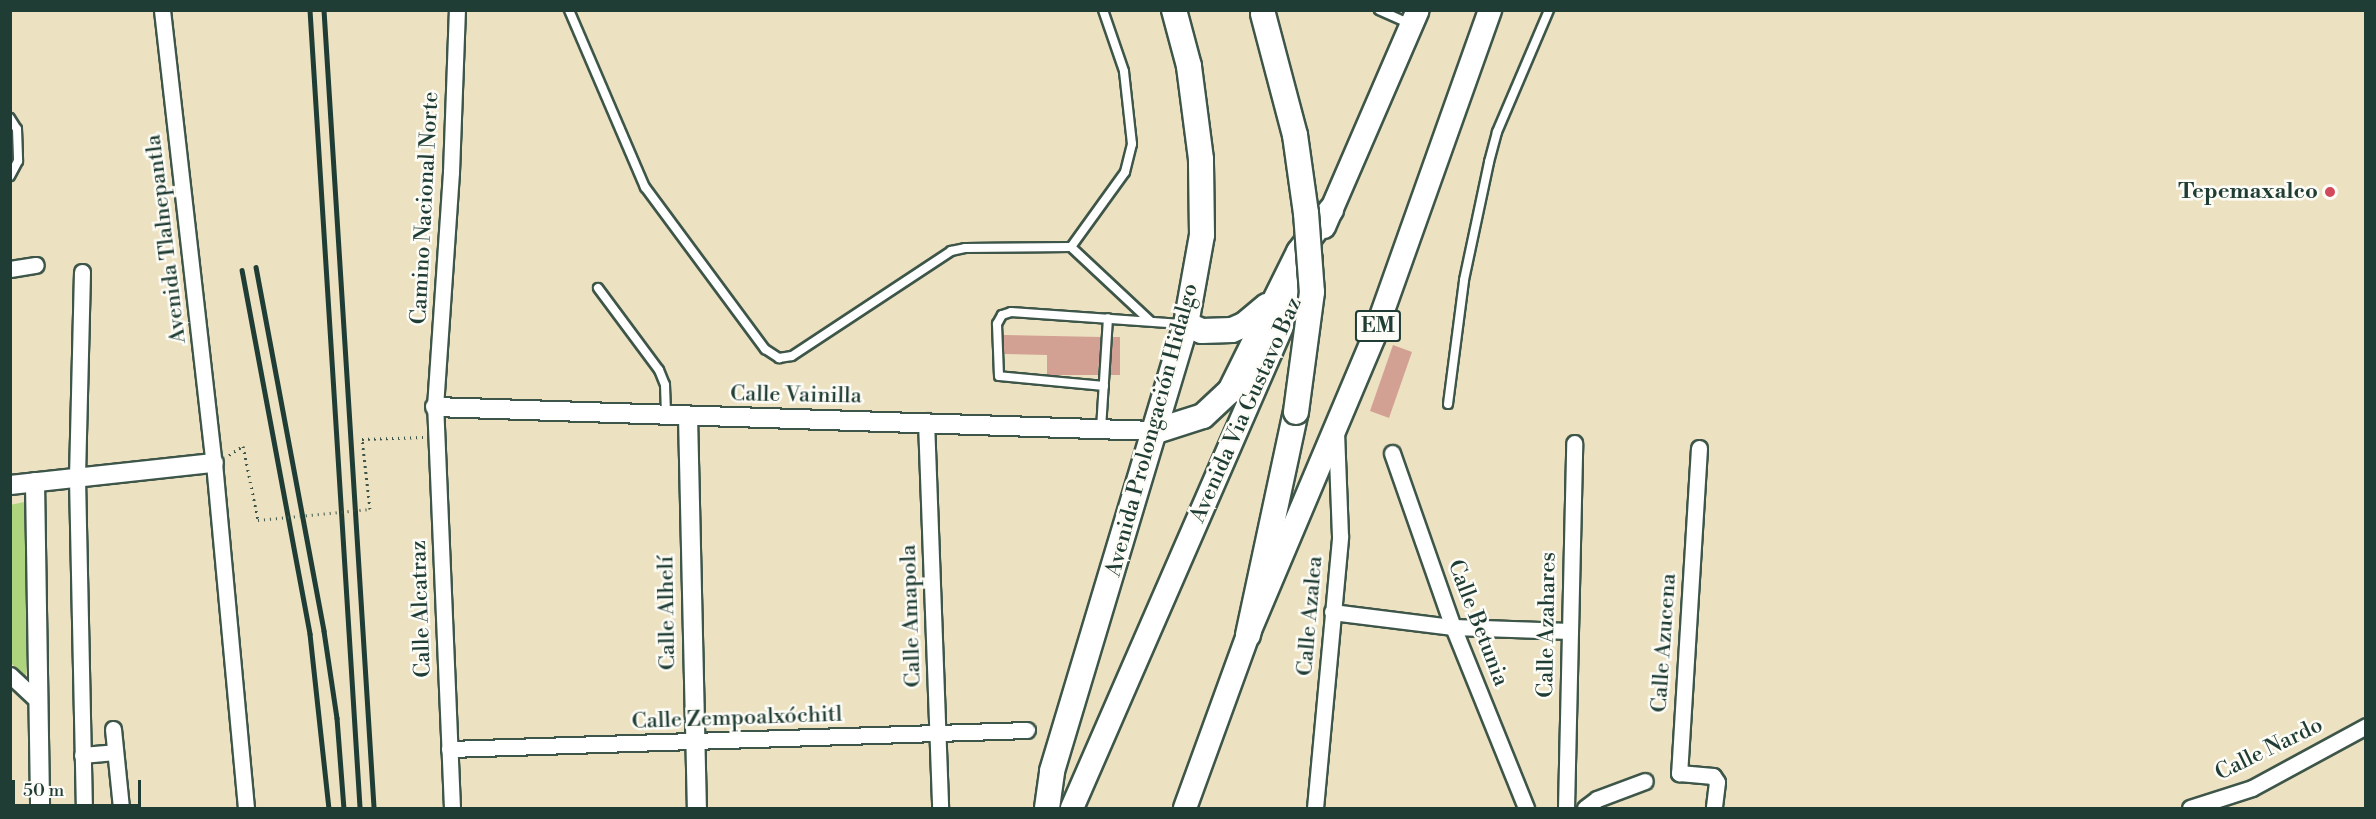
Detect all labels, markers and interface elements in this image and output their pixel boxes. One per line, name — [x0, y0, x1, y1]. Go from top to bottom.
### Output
street label: Camino Nacional Norte — [406, 91, 444, 325]
street label: Avenida Tlalnepantla — [140, 133, 192, 345]
place label: Tepemaxalco — [2178, 179, 2318, 205]
marker: Tepemaxalco — [2323, 185, 2337, 199]
street label: Avenida Prolongación Hidalgo — [1100, 280, 1204, 580]
street label: Avenida Via Gustavo Baz — [1184, 293, 1308, 527]
road number: EM — [1354, 308, 1402, 344]
street label: Calle Vainilla — [730, 381, 862, 409]
street label: Calle Alcatraz — [405, 540, 437, 678]
street label: Calle Amapola — [895, 544, 927, 688]
street label: Calle Azahares — [1533, 552, 1561, 698]
street label: Calle Azalea — [1292, 555, 1328, 677]
street label: Calle Alhelí — [653, 556, 681, 670]
street label: Calle Betunia — [1442, 556, 1514, 690]
street label: Calle Azucena — [1646, 572, 1682, 714]
street label: Calle Zempoalxóchitl — [631, 701, 843, 735]
street label: Calle Nardo — [2211, 712, 2327, 786]
scale bar — [15, 768, 144, 806]
text: 50 m — [23, 779, 64, 802]

